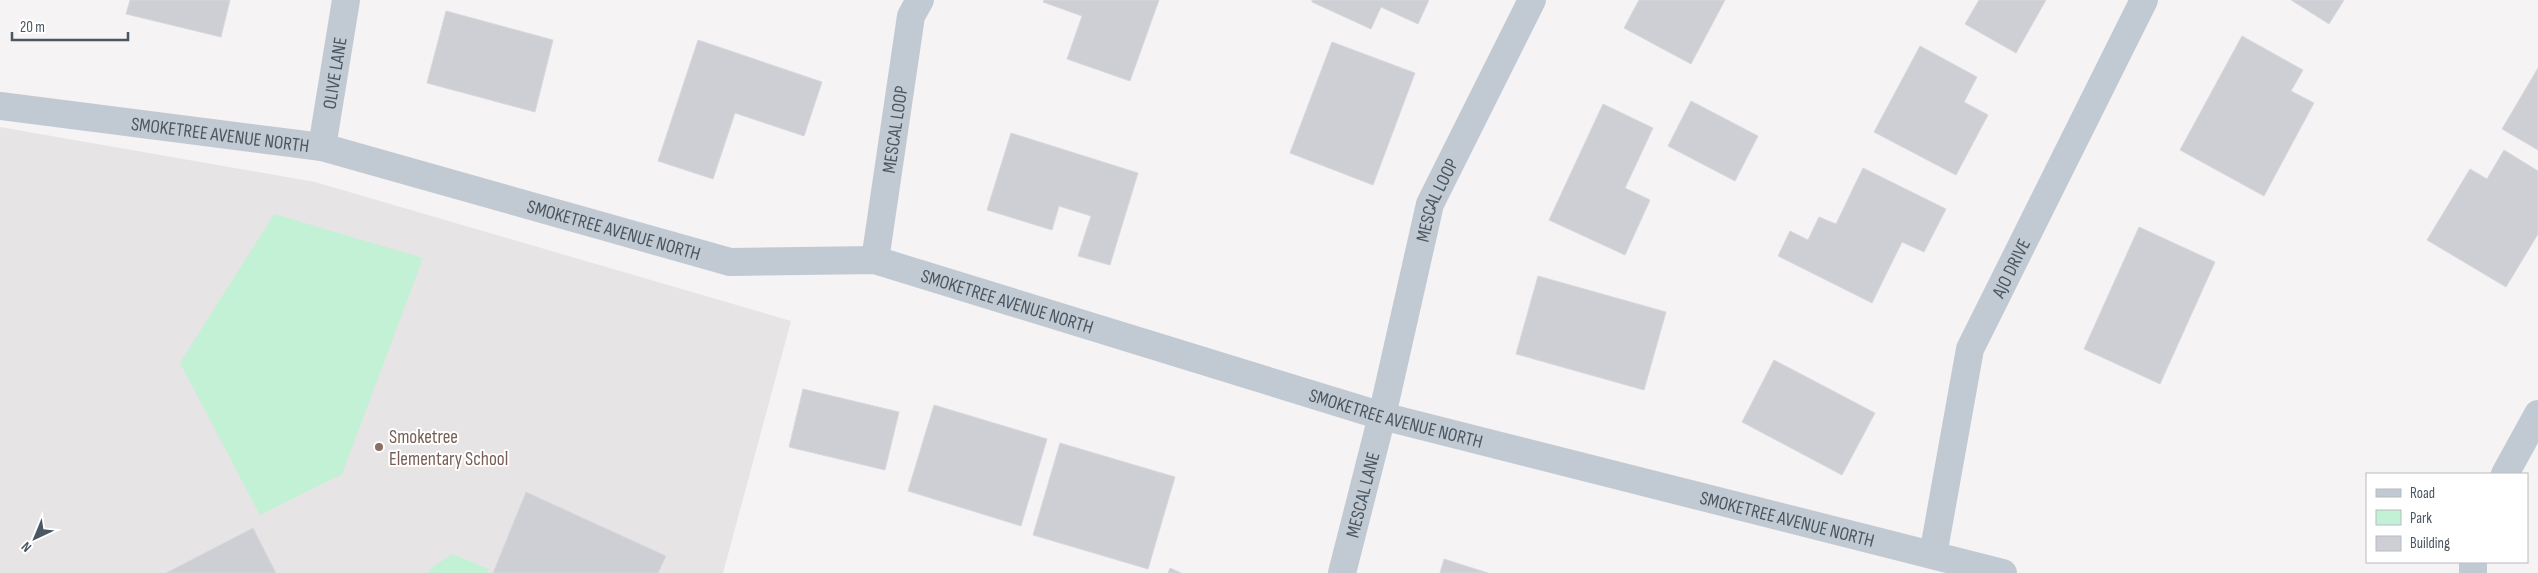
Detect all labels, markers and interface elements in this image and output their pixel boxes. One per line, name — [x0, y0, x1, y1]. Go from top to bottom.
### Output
scale bar — [12, 10, 129, 42]
text: 20 m — [20, 18, 45, 37]
street label: OLIVE LANE — [318, 36, 353, 111]
street label: MESCAL LOOP — [878, 84, 914, 175]
street label: SMOKETREE AVENUE NORTH — [130, 113, 310, 158]
street label: MESCAL LOOP — [1412, 155, 1464, 244]
street label: SMOKETREE AVENUE NORTH — [524, 195, 703, 266]
street label: AJO DRIVE — [1987, 235, 2036, 303]
street label: SMOKETREE AVENUE NORTH — [918, 265, 1096, 340]
street label: SMOKETREE AVENUE NORTH — [1306, 384, 1485, 454]
place label: Smoketree Elementary School — [389, 426, 508, 471]
marker: Smoketree Elementary School — [373, 441, 385, 453]
street label: MESCAL LANE — [1341, 450, 1385, 540]
legend — [2366, 473, 2528, 563]
text: Road — [2410, 484, 2435, 503]
street label: SMOKETREE AVENUE NORTH — [1697, 487, 1877, 553]
text: Park — [2410, 509, 2432, 528]
north arrow — [10, 513, 60, 563]
text: Building — [2410, 534, 2450, 553]
text: N — [18, 538, 35, 556]

